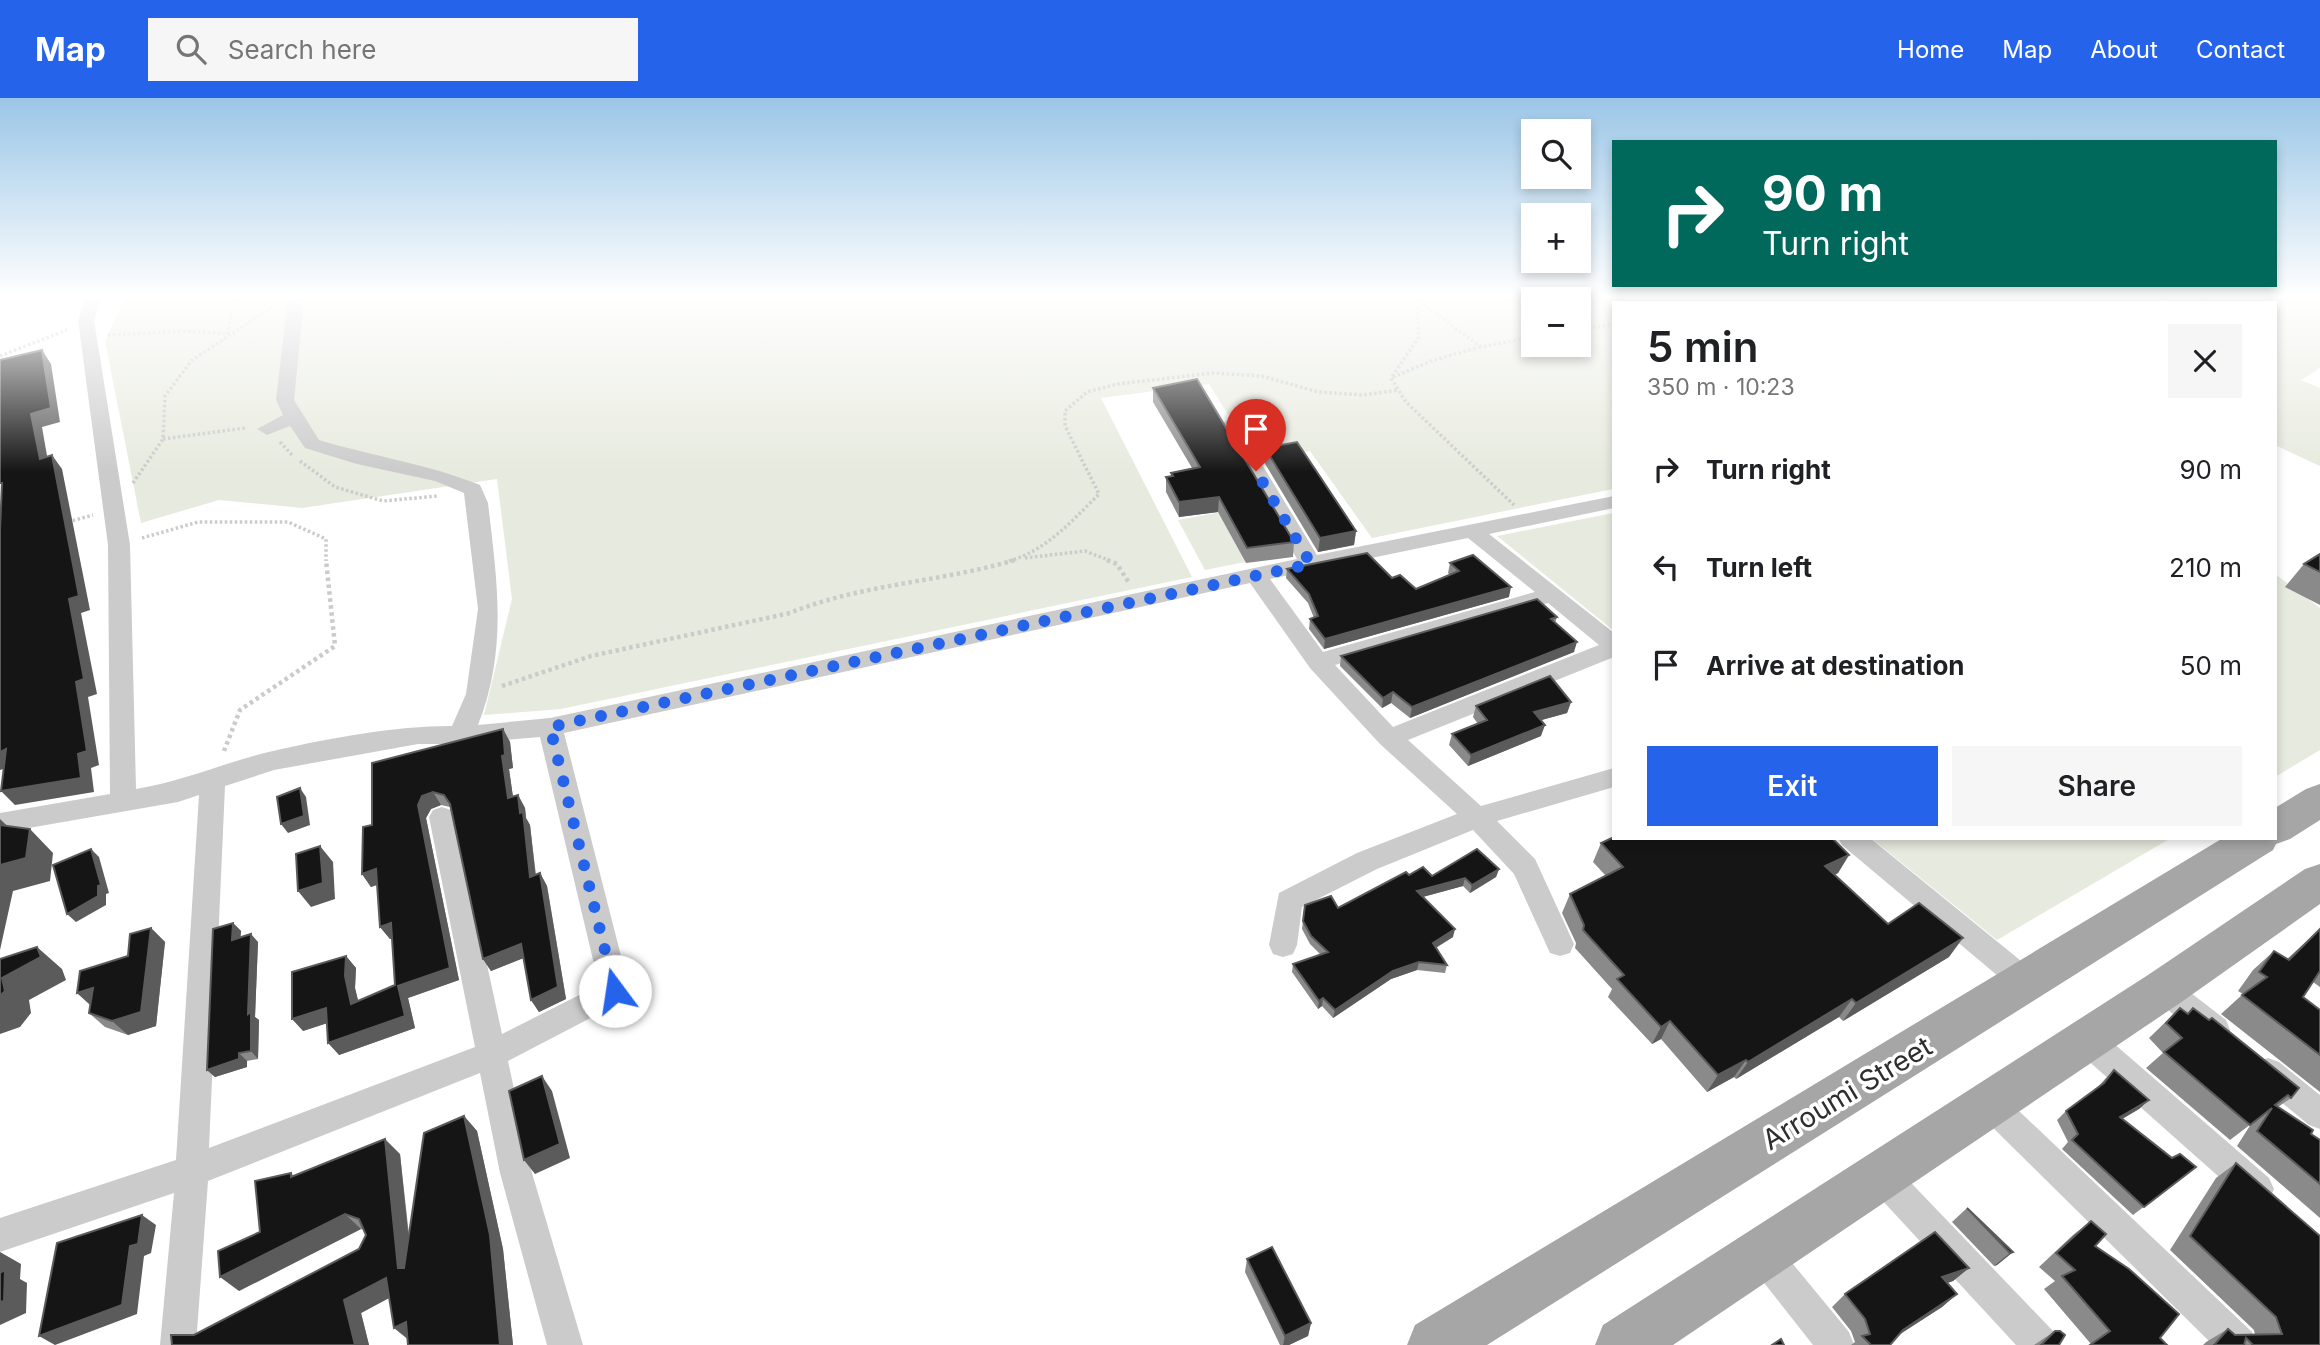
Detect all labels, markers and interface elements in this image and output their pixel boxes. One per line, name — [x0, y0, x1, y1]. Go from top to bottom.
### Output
search box — [148, 18, 638, 81]
text: Map — [35, 29, 106, 69]
icon: search — [172, 30, 210, 68]
text: Search here — [228, 34, 376, 65]
text: Home — [1897, 35, 1964, 64]
text: Map — [2002, 35, 2052, 64]
text: About — [2090, 35, 2158, 64]
text: Contact — [2196, 35, 2285, 64]
map controls — [1521, 119, 1591, 357]
button: search — [1521, 119, 1591, 189]
text: 90 m — [1762, 164, 1883, 223]
icon: right — [1647, 168, 1738, 259]
button: + — [1521, 203, 1591, 273]
text: Turn right — [1762, 224, 1909, 263]
button: − — [1521, 287, 1591, 357]
text: 5 min — [1647, 321, 1759, 372]
button: close — [2168, 324, 2242, 398]
text: 350 m · 10:23 — [1647, 373, 1795, 401]
pin — [1226, 399, 1286, 471]
icon: arrive — [1237, 410, 1275, 448]
icon: right — [1647, 450, 1685, 488]
text: Turn right — [1706, 454, 1831, 485]
text: 90 m — [2179, 454, 2242, 485]
icon: left — [1647, 548, 1685, 586]
text: Turn left — [1706, 552, 1812, 583]
text: 210 m — [2169, 552, 2242, 583]
icon: arrive — [1647, 646, 1685, 684]
text: Arrive at destination — [1706, 650, 1965, 681]
text: 50 m — [2180, 650, 2242, 681]
button: Exit — [1647, 746, 1938, 826]
button: Share — [1952, 746, 2242, 826]
position arrow — [578, 954, 652, 1028]
street label: Arroumi Street — [1756, 1029, 1938, 1157]

